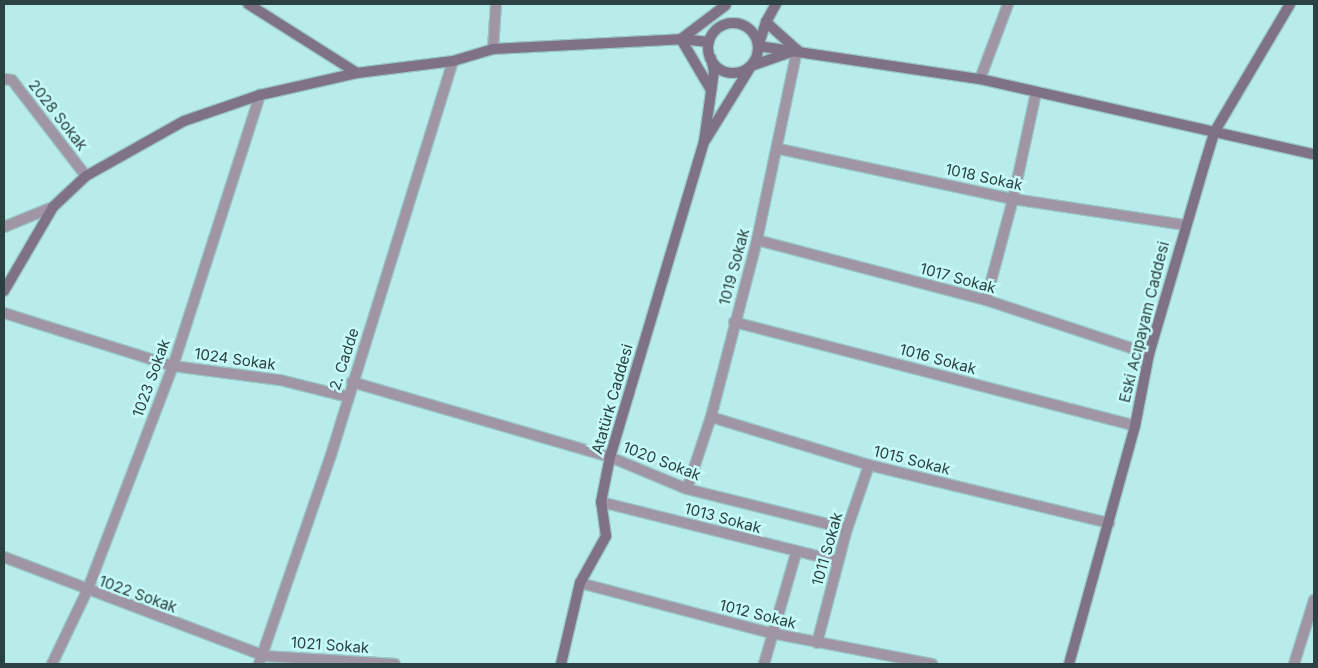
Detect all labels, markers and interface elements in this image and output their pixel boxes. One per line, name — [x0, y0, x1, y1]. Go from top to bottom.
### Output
street label: 2028 Sokak — [25, 76, 91, 154]
street label: 1018 Sokak — [944, 160, 1024, 194]
street label: 1019 Sokak — [715, 227, 753, 307]
street label: Eski Acıpayam Caddesi — [1115, 240, 1173, 404]
street label: 1017 Sokak — [918, 259, 998, 297]
street label: 2. Cadde — [326, 326, 362, 392]
street label: 1023 Sokak — [129, 337, 173, 419]
street label: 1016 Sokak — [898, 340, 978, 378]
street label: Atatürk Caddesi — [588, 342, 636, 456]
street label: 1024 Sokak — [193, 344, 277, 374]
street label: 1020 Sokak — [621, 438, 703, 484]
street label: 1015 Sokak — [872, 442, 952, 478]
street label: 1013 Sokak — [683, 499, 763, 537]
street label: 1011 Sokak — [808, 510, 846, 588]
street label: 1022 Sokak — [97, 572, 179, 616]
street label: 1012 Sokak — [718, 596, 798, 632]
street label: 1021 Sokak — [290, 633, 370, 657]

